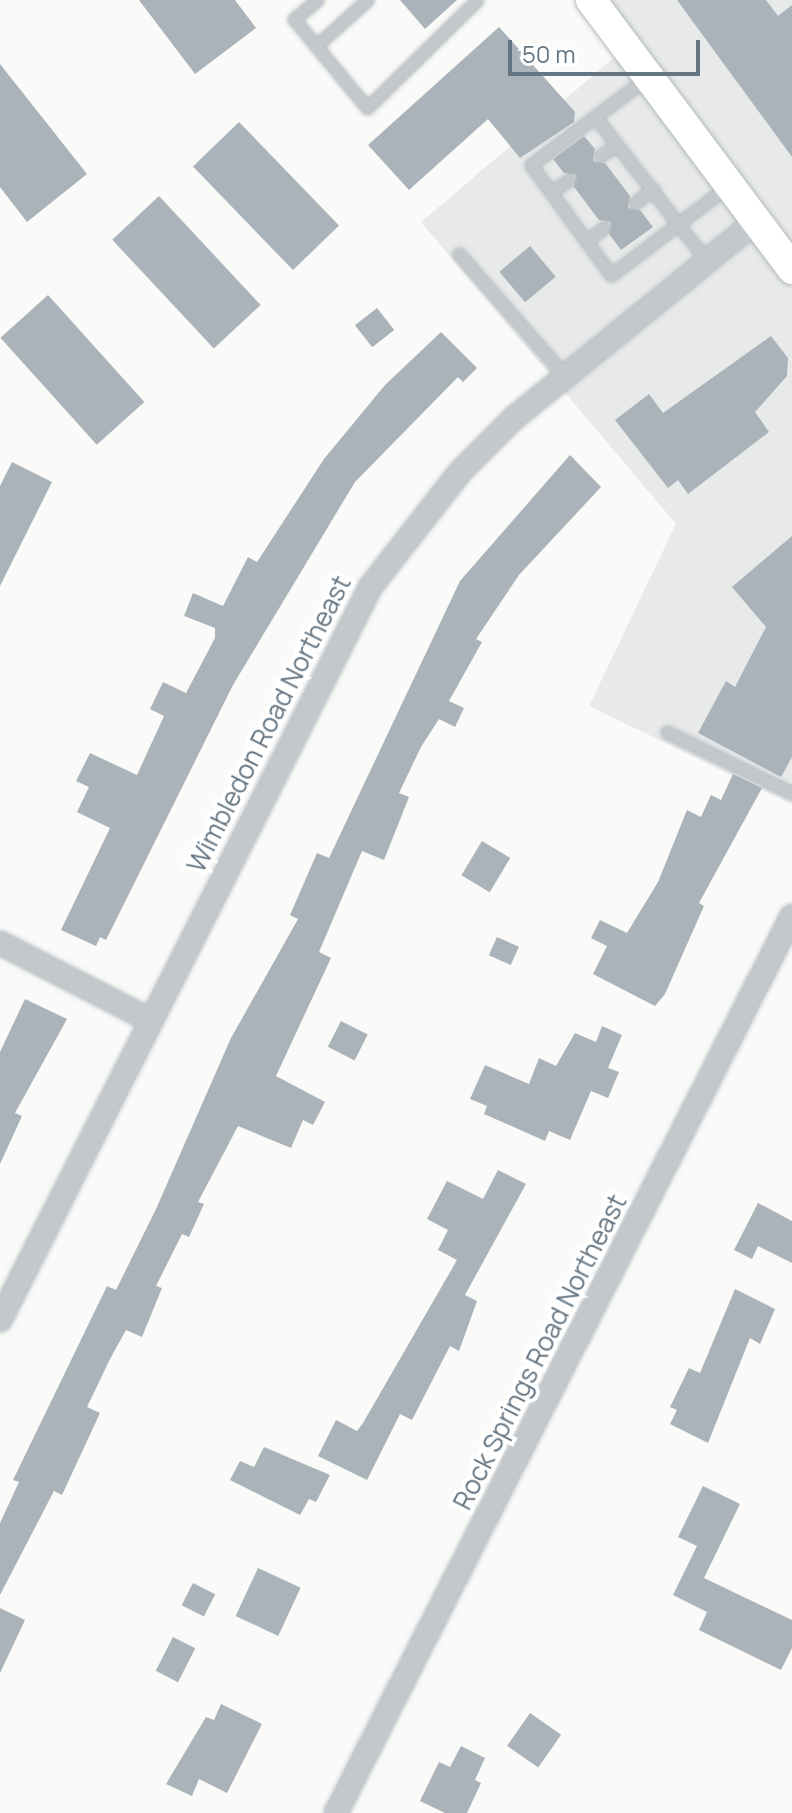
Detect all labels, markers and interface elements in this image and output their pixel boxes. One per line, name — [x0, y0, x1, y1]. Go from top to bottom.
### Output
scale bar — [512, 24, 704, 74]
text: 50 m — [522, 37, 576, 70]
street label: Wimbledon Road Northeast — [180, 570, 358, 878]
street label: Rock Springs Road Northeast — [447, 1189, 633, 1515]

